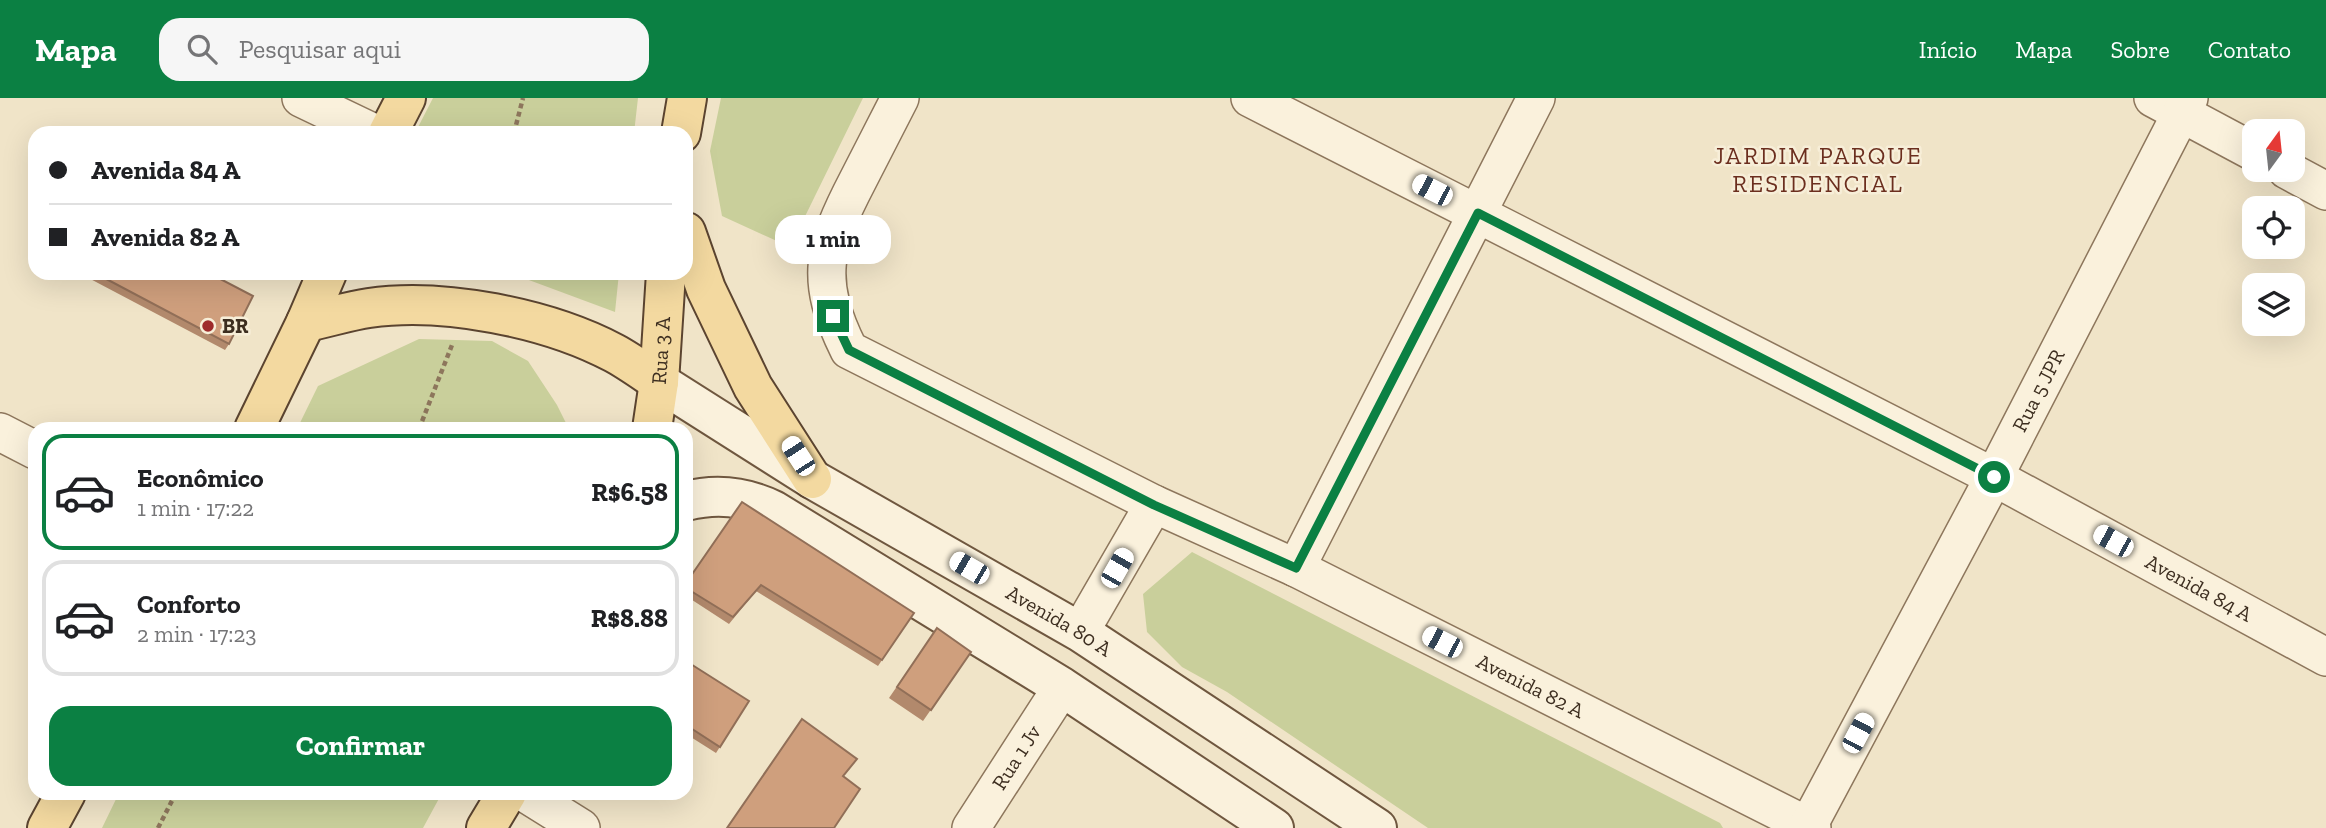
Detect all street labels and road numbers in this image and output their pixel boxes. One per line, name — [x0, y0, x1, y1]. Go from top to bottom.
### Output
street label: Rua 3 A — [646, 316, 675, 385]
street label: Rua 5 JPR — [2007, 345, 2070, 436]
street label: Avenida 84 A — [2141, 549, 2257, 627]
street label: Avenida 80 A — [1002, 580, 1117, 662]
street label: Avenida 82 A — [1473, 648, 1589, 723]
street label: Rua 1 Jv — [986, 720, 1046, 794]

